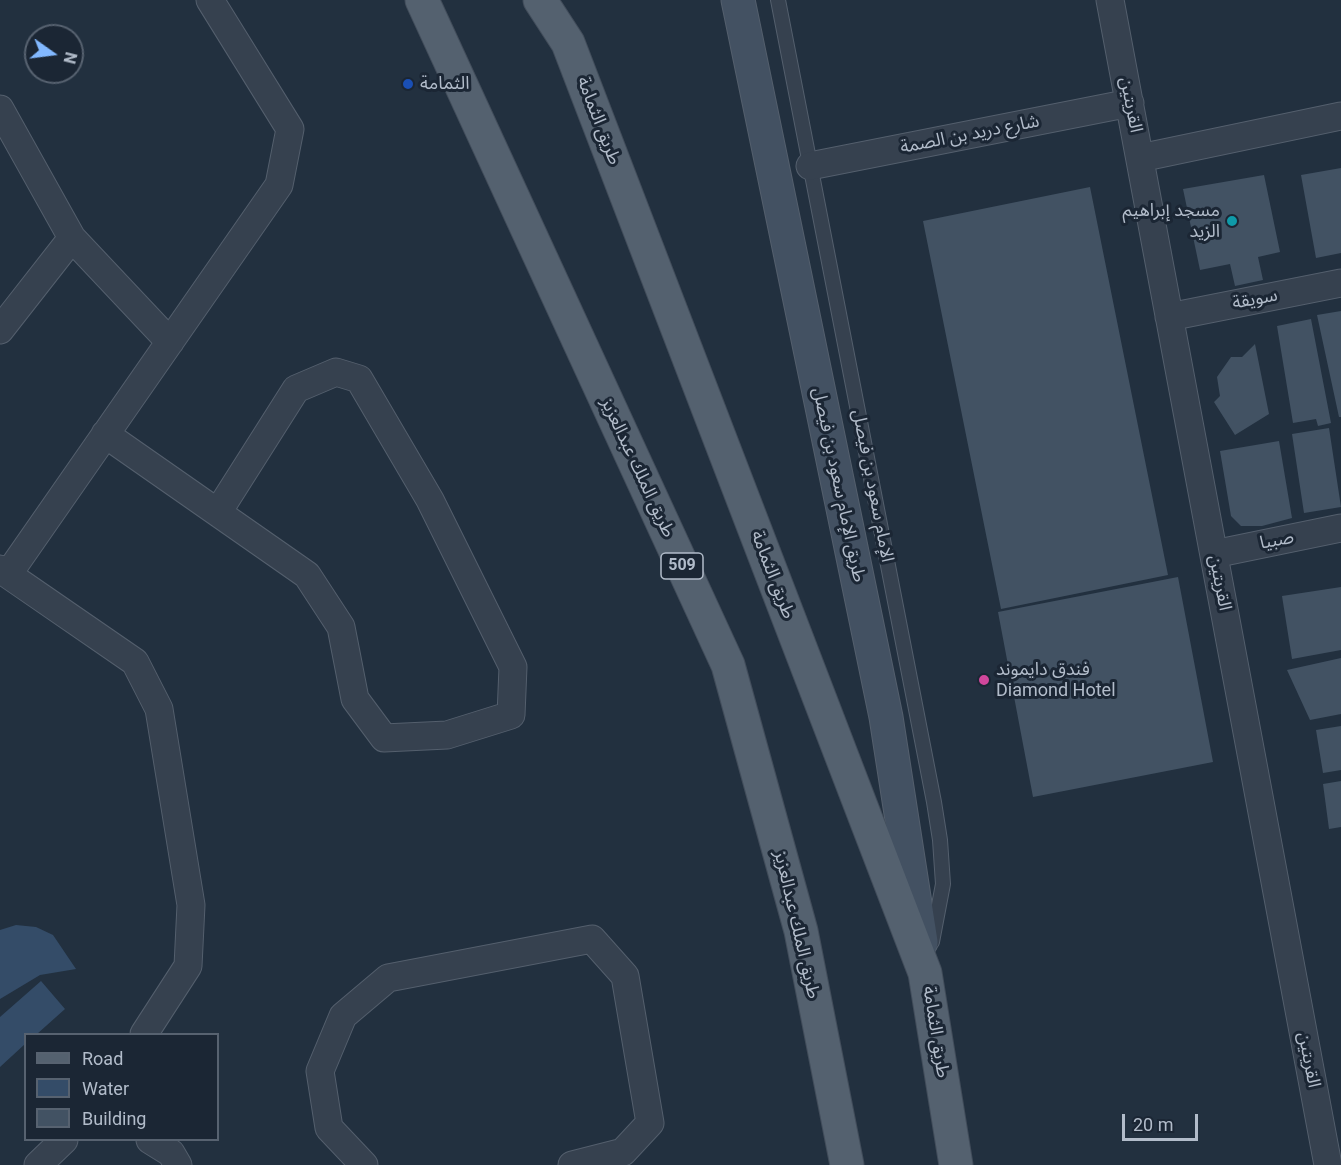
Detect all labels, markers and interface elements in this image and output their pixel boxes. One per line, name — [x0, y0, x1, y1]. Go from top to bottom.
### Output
north arrow — [24, 24, 84, 84]
text: N — [59, 50, 81, 66]
place label: الثمامة — [420, 73, 470, 95]
street label: طريق الثمامة — [571, 74, 625, 168]
street label: القريتين — [1114, 75, 1146, 135]
marker: الثمامة — [401, 77, 415, 91]
street label: شارع دريد بن الصمة — [899, 111, 1041, 159]
place label: مسجد إبراهيم الزيد — [1123, 200, 1220, 242]
marker: مسجد إبراهيم الزيد — [1225, 214, 1239, 228]
street label: سويقة — [1231, 285, 1279, 315]
street label: طريق الإمام سعود بن فيصل — [807, 386, 869, 584]
street label: طريق الملك عبدالعزيز — [595, 395, 679, 541]
street label: الإمام سعود بن فيصل — [847, 408, 897, 564]
street label: صبيا — [1258, 527, 1296, 555]
street label: طريق الثمامة — [745, 528, 799, 622]
road number: 509 — [661, 553, 703, 579]
street label: القريتين — [1203, 553, 1235, 613]
place label: فندق دايموند Diamond Hotel — [996, 659, 1116, 702]
marker: فندق دايموند Diamond Hotel — [977, 673, 991, 687]
street label: طريق الملك عبدالعزيز — [768, 849, 824, 1001]
street label: طريق الثمامة — [917, 985, 953, 1079]
street label: القريتين — [1292, 1030, 1324, 1090]
legend — [24, 1033, 219, 1141]
text: Road — [82, 1048, 123, 1069]
text: Water — [82, 1078, 129, 1099]
scale bar — [1125, 1102, 1202, 1140]
text: Building — [82, 1108, 146, 1129]
text: 20 m — [1133, 1114, 1173, 1135]

